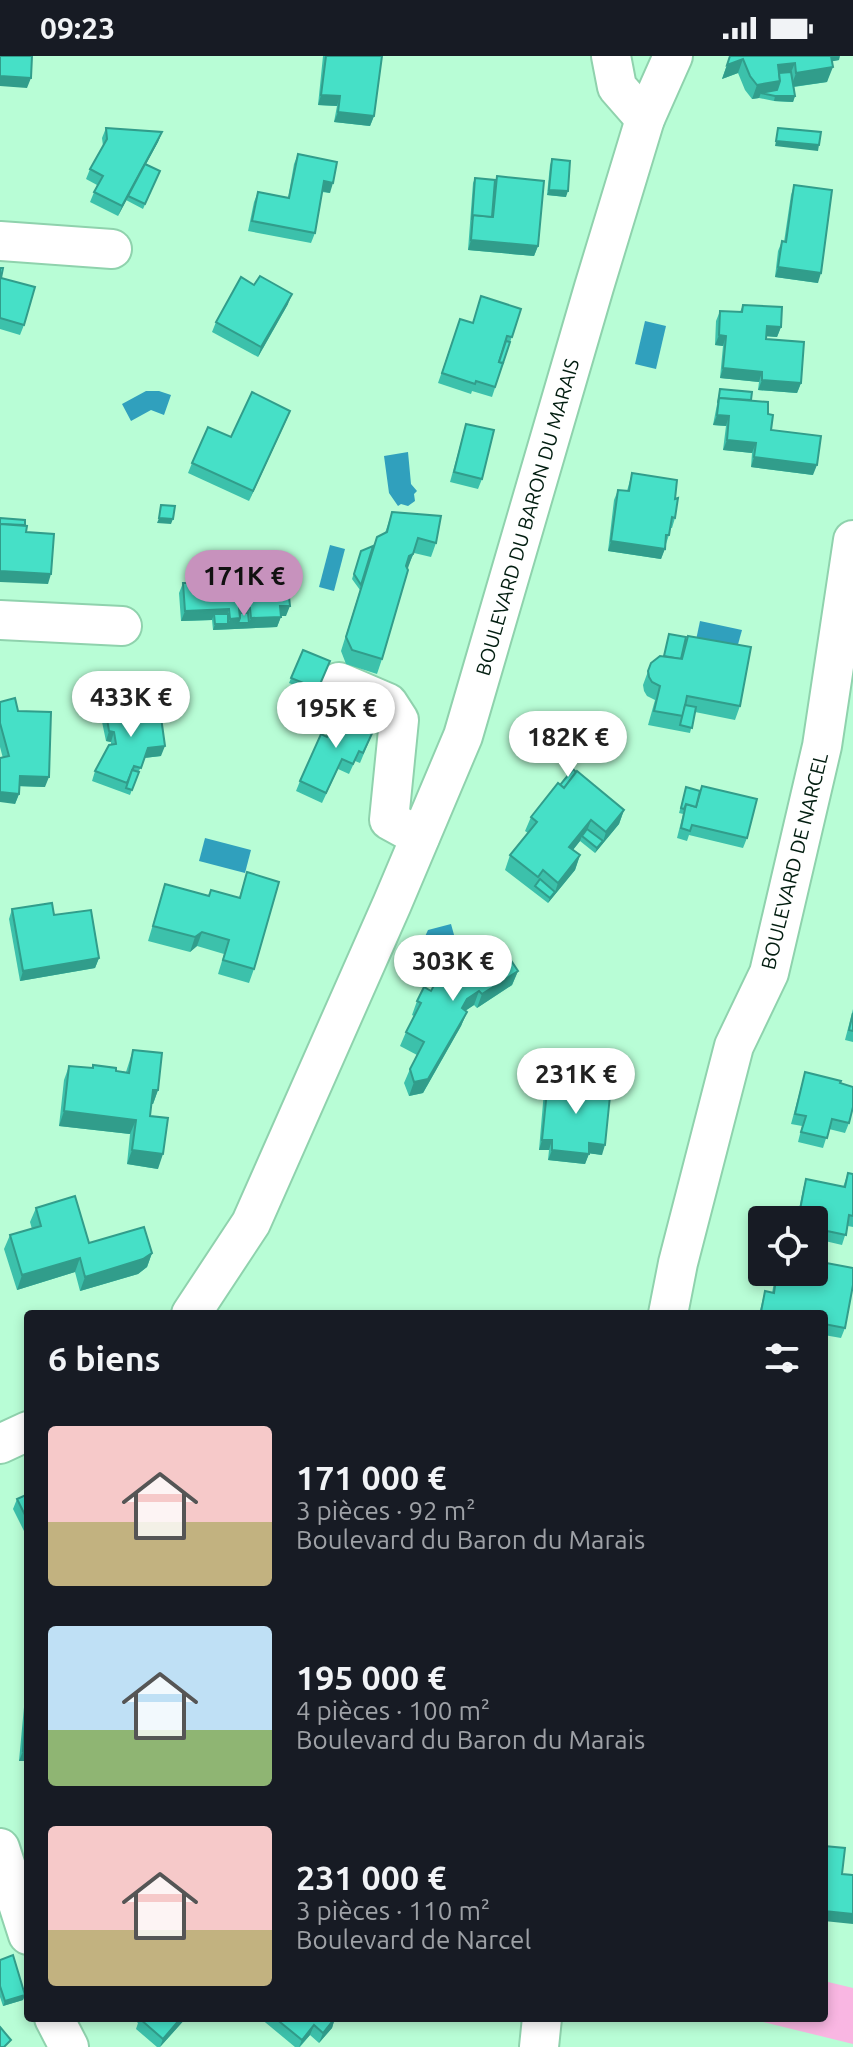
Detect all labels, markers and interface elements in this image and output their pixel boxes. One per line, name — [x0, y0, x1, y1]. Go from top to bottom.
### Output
text: 09:23 — [40, 11, 115, 45]
street label: BOULEVARD DU BARON DU MARAIS — [471, 356, 583, 678]
pin: 171K € — [179, 550, 309, 618]
text: 171K € — [203, 561, 285, 590]
pin: 433K € — [66, 671, 196, 739]
text: 433K € — [90, 682, 172, 711]
pin: 195K € — [271, 682, 401, 750]
text: 195K € — [295, 693, 377, 722]
pin: 182K € — [503, 711, 633, 779]
text: 182K € — [527, 722, 609, 751]
street label: BOULEVARD DE NARCEL — [756, 750, 832, 972]
pin: 303K € — [388, 935, 518, 1003]
text: 303K € — [412, 946, 494, 975]
pin: 231K € — [511, 1048, 641, 1116]
text: 231K € — [535, 1059, 617, 1088]
map controls — [748, 1206, 828, 1286]
button: locate — [748, 1206, 828, 1286]
icon: filters — [760, 1336, 804, 1380]
text: 6 biens — [48, 1339, 161, 1377]
icon: home — [112, 1458, 208, 1554]
text: 171 000 € — [296, 1458, 446, 1496]
text: 3 pièces · 92 m² — [296, 1496, 476, 1525]
text: Boulevard du Baron du Marais — [296, 1525, 645, 1554]
icon: home — [112, 1658, 208, 1754]
text: 195 000 € — [296, 1658, 446, 1696]
text: 4 pièces · 100 m² — [296, 1696, 490, 1725]
text: Boulevard du Baron du Marais — [296, 1725, 645, 1754]
icon: home — [112, 1858, 208, 1954]
text: 231 000 € — [296, 1858, 446, 1896]
text: 3 pièces · 110 m² — [296, 1896, 490, 1925]
text: Boulevard de Narcel — [296, 1925, 531, 1954]

